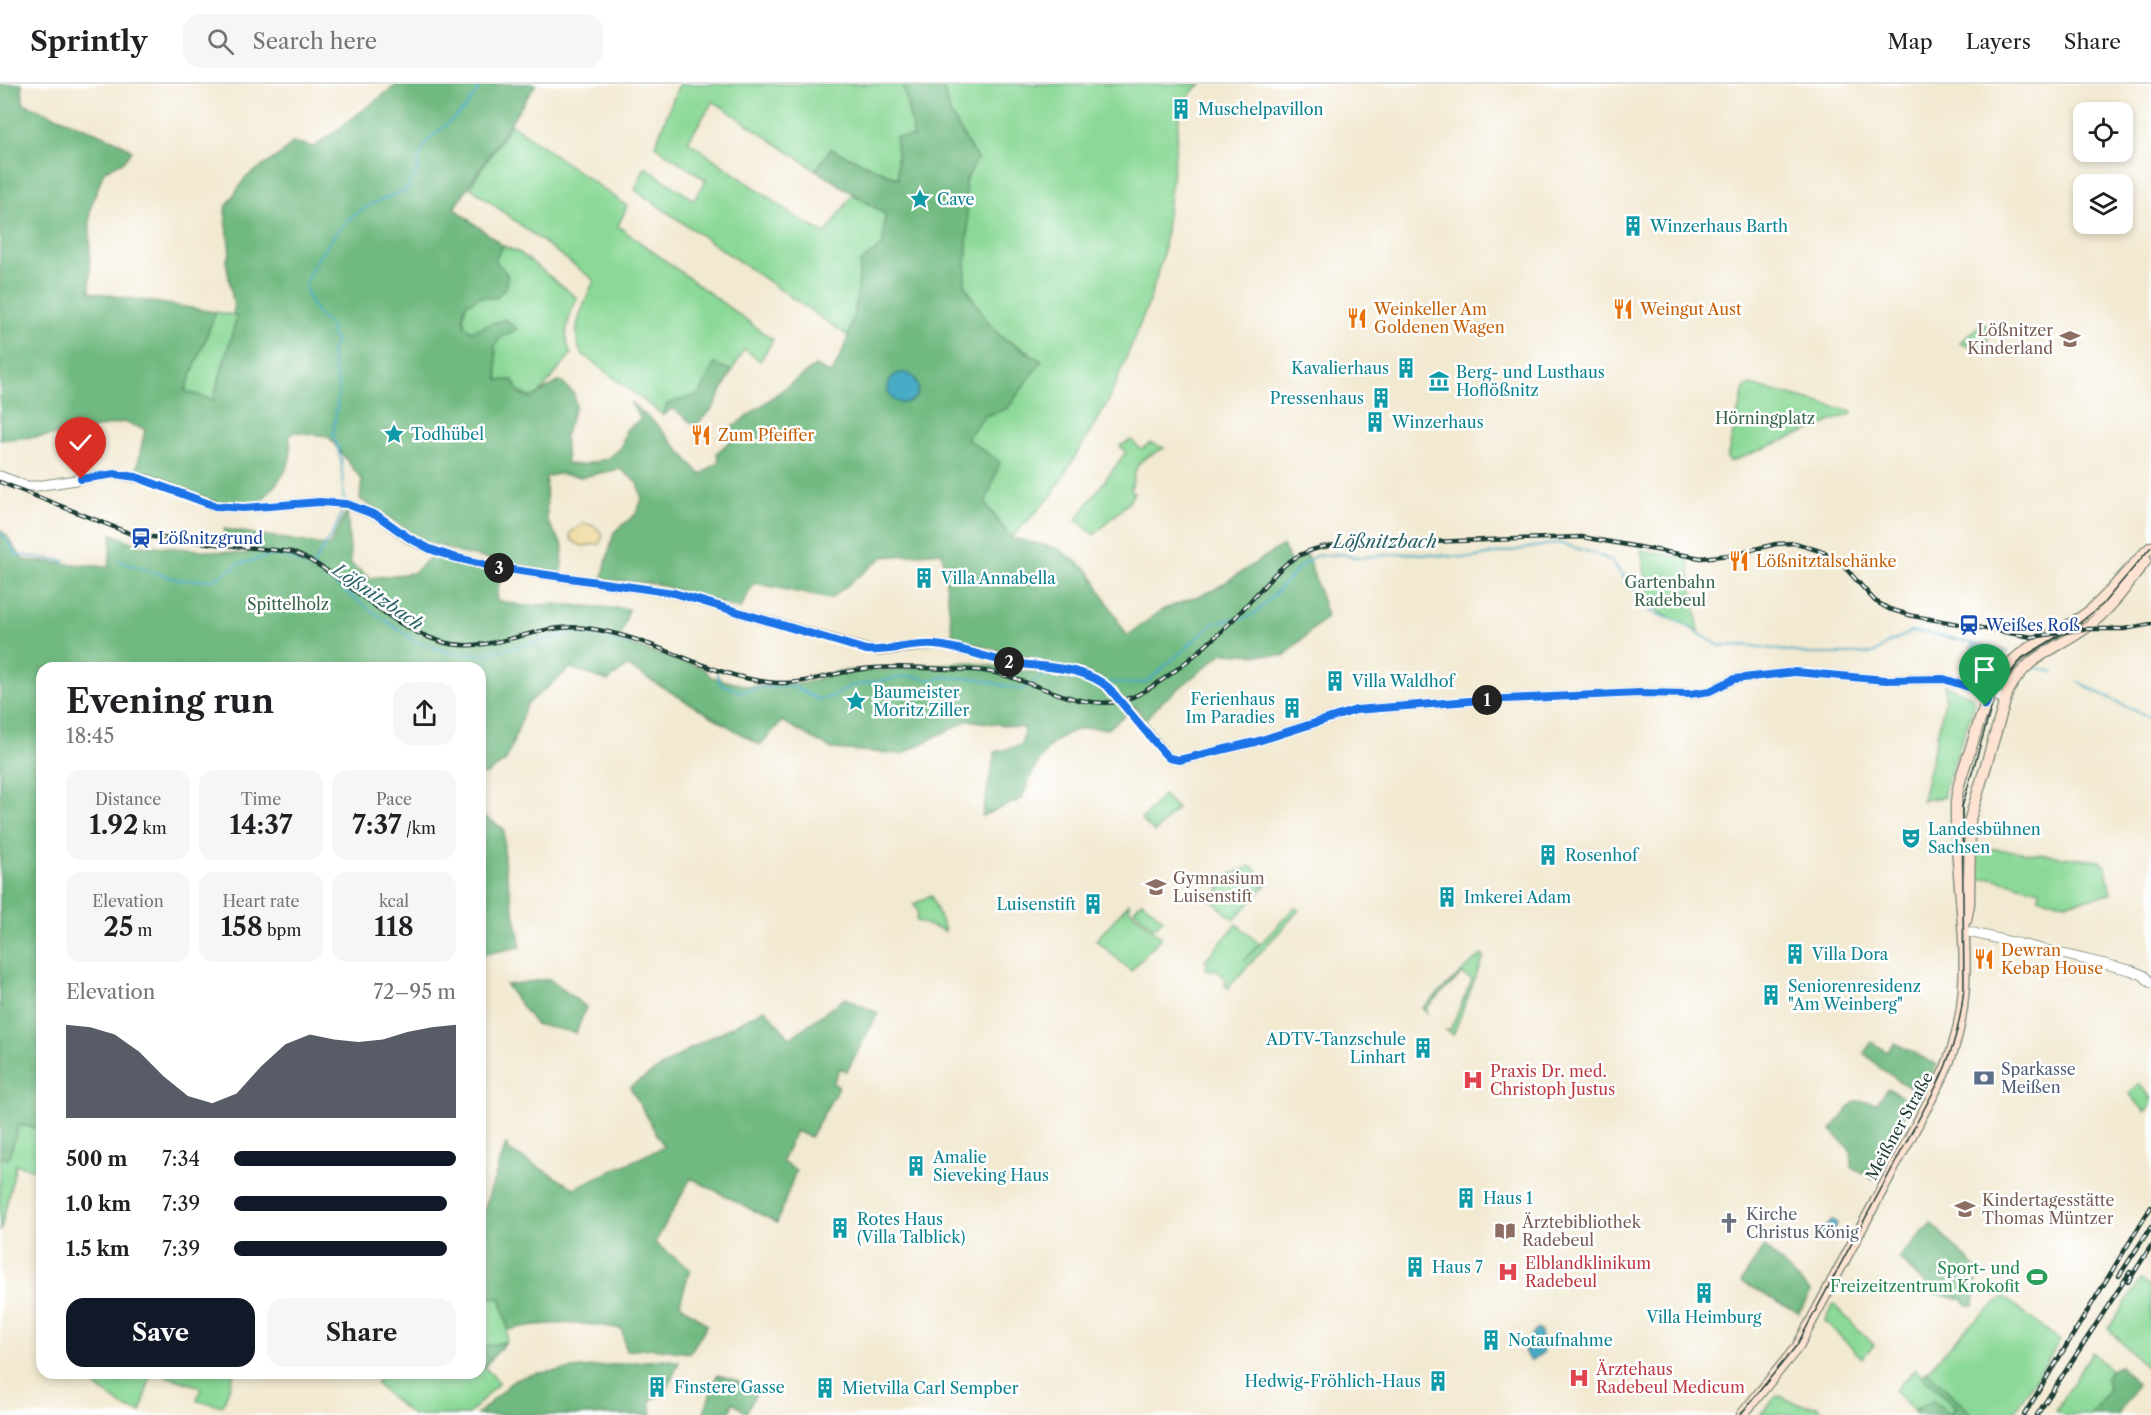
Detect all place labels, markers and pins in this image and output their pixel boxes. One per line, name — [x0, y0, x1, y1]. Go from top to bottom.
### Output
building icon: Muschelpavillon — [1169, 97, 1193, 121]
place label: Muschelpavillon — [1198, 99, 1324, 119]
place icon: Cave — [908, 187, 932, 211]
place label: Cave — [937, 189, 975, 209]
building icon: Winzerhaus Barth — [1621, 214, 1645, 238]
place label: Winzerhaus Barth — [1649, 216, 1788, 236]
restaurant icon: Weingut Aust — [1611, 297, 1635, 321]
place label: Weinkeller Am Goldenen Wagen — [1373, 299, 1505, 337]
place label: Weingut Aust — [1639, 299, 1742, 319]
restaurant icon: Weinkeller Am Goldenen Wagen — [1345, 306, 1369, 330]
place label: Lößnitzer Kinderland — [1967, 320, 2053, 358]
school or university icon: Lößnitzer Kinderland — [2058, 327, 2082, 351]
building icon: Kavalierhaus — [1394, 356, 1418, 380]
place label: Kavalierhaus — [1291, 358, 1389, 378]
place label: Berg- und Lusthaus Hoflößnitz — [1456, 362, 1605, 400]
museum icon: Berg- und Lusthaus Hoflößnitz — [1427, 369, 1451, 393]
building icon: Pressenhaus — [1369, 386, 1393, 410]
place label: Pressenhaus — [1270, 388, 1364, 408]
building icon: Winzerhaus — [1363, 410, 1387, 434]
place label: Winzerhaus — [1391, 412, 1484, 432]
pin — [55, 417, 106, 479]
place icon: Todhübel — [382, 422, 406, 446]
restaurant icon: Zum Pfeiffer — [689, 423, 713, 447]
place label: Todhübel — [411, 424, 484, 444]
place label: Zum Pfeiffer — [718, 425, 814, 445]
station icon: Lößnitzgrund — [129, 526, 153, 550]
place label: Lößnitzgrund — [158, 528, 263, 548]
restaurant icon: Lößnitztalschänke — [1727, 549, 1751, 573]
place label: Lößnitztalschänke — [1756, 551, 1896, 571]
pin: 3 — [484, 553, 514, 583]
building icon: Villa Annabella — [912, 566, 936, 590]
place label: Villa Annabella — [940, 568, 1056, 588]
station icon: Weißes Roß — [1957, 613, 1981, 637]
place label: Weißes Roß — [1985, 615, 2080, 635]
pin — [1959, 644, 2010, 706]
pin: 2 — [994, 647, 1024, 677]
building icon: Villa Waldhof — [1323, 669, 1347, 693]
place label: Villa Waldhof — [1351, 671, 1457, 691]
place label: Baumeister Moritz Ziller — [873, 682, 970, 720]
pin: 1 — [1472, 685, 1502, 715]
place icon: Baumeister Moritz Ziller — [844, 689, 868, 713]
place label: Ferienhaus Im Paradies — [1185, 689, 1275, 727]
building icon: Ferienhaus Im Paradies — [1280, 696, 1304, 720]
place label: Landesbühnen Sachsen — [1928, 819, 2041, 857]
theatre icon: Landesbühnen Sachsen — [1899, 826, 1923, 850]
building icon: Rosenhof — [1536, 843, 1560, 867]
place label: Rosenhof — [1565, 845, 1640, 865]
place label: Gymnasium Luisenstift — [1173, 868, 1265, 906]
school or university icon: Gymnasium Luisenstift — [1144, 875, 1168, 899]
building icon: Imkerei Adam — [1435, 885, 1459, 909]
place label: Imkerei Adam — [1464, 887, 1571, 907]
building icon: Luisenstift — [1081, 892, 1105, 916]
place label: Luisenstift — [996, 894, 1076, 914]
place label: Dewran Kebap House — [2001, 940, 2103, 978]
building icon: Villa Dora — [1783, 942, 1807, 966]
place label: Villa Dora — [1811, 944, 1889, 964]
restaurant icon: Dewran Kebap House — [1972, 947, 1996, 971]
place label: Seniorenresidenz "Am Weinberg" — [1788, 976, 1921, 1014]
building icon: Seniorenresidenz "Am Weinberg" — [1759, 983, 1783, 1007]
place label: ADTV-Tanzschule Linhart — [1265, 1029, 1406, 1067]
building icon: ADTV-Tanzschule Linhart — [1411, 1036, 1435, 1060]
place label: Sparkasse Meißen — [2001, 1059, 2076, 1097]
place label: Praxis Dr. med. Christoph Justus — [1490, 1061, 1615, 1099]
bank icon: Sparkasse Meißen — [1972, 1066, 1996, 1090]
hospital icon: Praxis Dr. med. Christoph Justus — [1461, 1068, 1485, 1092]
place label: Amalie Sieveking Haus — [932, 1147, 1049, 1185]
building icon: Amalie Sieveking Haus — [904, 1154, 928, 1178]
building icon: Haus 1 — [1454, 1186, 1478, 1210]
place label: Haus 1 — [1483, 1188, 1533, 1208]
place label: Kindertagesstätte Thomas Müntzer — [1982, 1190, 2114, 1228]
school or university icon: Kindertagesstätte Thomas Müntzer — [1953, 1197, 1977, 1221]
place label: Kirche Christus König — [1746, 1204, 1859, 1242]
place label: Rotes Haus (Villa Talblick) — [857, 1209, 965, 1247]
church icon: Kirche Christus König — [1717, 1211, 1741, 1235]
place label: Ärztebibliothek Radebeul — [1521, 1212, 1642, 1250]
building icon: Rotes Haus (Villa Talblick) — [828, 1216, 852, 1240]
library icon: Ärztebibliothek Radebeul — [1493, 1219, 1517, 1243]
place label: Elblandklinikum Radebeul — [1525, 1253, 1651, 1291]
building icon: Haus 7 — [1403, 1255, 1427, 1279]
place label: Haus 7 — [1432, 1257, 1483, 1277]
place label: Sport- und Freizeitzentrum Krokofit — [1830, 1258, 2020, 1296]
hospital icon: Elblandklinikum Radebeul — [1496, 1260, 1520, 1284]
sports icon: Sport- und Freizeitzentrum Krokofit — [2025, 1265, 2049, 1289]
building icon: Villa Heimburg — [1692, 1281, 1716, 1305]
place label: Villa Heimburg — [1645, 1307, 1762, 1327]
building icon: Notaufnahme — [1479, 1328, 1503, 1352]
place label: Notaufnahme — [1508, 1330, 1613, 1350]
place label: Ärztehaus Radebeul Medicum — [1595, 1359, 1745, 1397]
hospital icon: Ärztehaus Radebeul Medicum — [1567, 1366, 1591, 1390]
building icon: Hedwig-Fröhlich-Haus — [1426, 1369, 1450, 1393]
place label: Hedwig-Fröhlich-Haus — [1245, 1371, 1421, 1391]
building icon: Finstere Gasse — [645, 1375, 669, 1399]
building icon: Mietvilla Carl Sempber — [813, 1376, 837, 1400]
place label: Finstere Gasse — [674, 1377, 785, 1397]
place label: Mietvilla Carl Sempber — [842, 1378, 1019, 1398]

